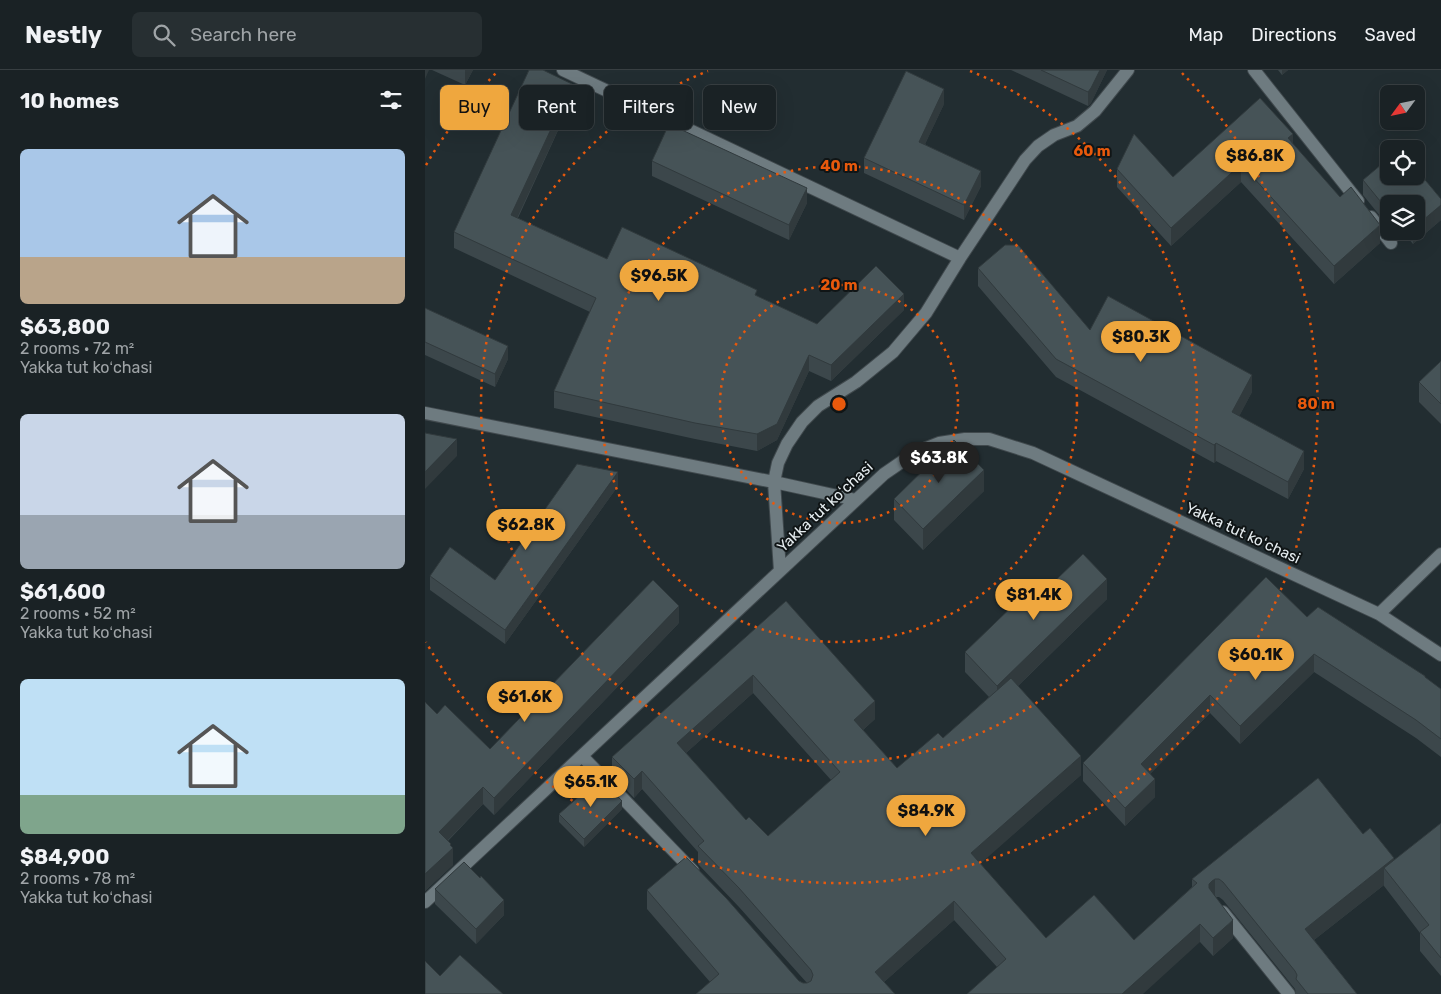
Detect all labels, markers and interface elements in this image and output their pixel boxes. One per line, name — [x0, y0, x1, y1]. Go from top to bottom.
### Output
search box — [132, 12, 482, 57]
text: Nestly — [25, 21, 102, 49]
icon: search — [150, 21, 178, 49]
text: Search here — [190, 23, 297, 46]
text: Map — [1188, 24, 1223, 46]
text: Directions — [1251, 24, 1337, 46]
text: Saved — [1365, 24, 1416, 46]
chip: Buy — [440, 85, 509, 130]
chip: Rent — [519, 85, 594, 130]
chip: Filters — [604, 85, 693, 130]
chip: New — [703, 85, 776, 130]
north arrow — [1380, 85, 1425, 130]
map controls — [1380, 85, 1425, 240]
icon: filters — [377, 86, 405, 114]
text: 10 homes — [20, 88, 119, 113]
pin: $86.8K — [1214, 140, 1296, 182]
button: locate — [1380, 140, 1425, 185]
text: 60 m — [1074, 142, 1110, 160]
text: $86.8K — [1226, 146, 1284, 165]
text: 40 m — [820, 157, 858, 175]
icon: home — [168, 181, 258, 271]
button: layers — [1380, 195, 1425, 240]
pin: $96.5K — [618, 260, 700, 302]
text: $96.5K — [631, 266, 687, 285]
text: 20 m — [821, 276, 857, 294]
text: $63,800 — [20, 314, 110, 339]
pin: $80.3K — [1100, 320, 1182, 363]
text: $80.3K — [1112, 327, 1170, 346]
text: 2 rooms · 72 m² — [20, 339, 134, 358]
text: Yakka tut koʻchasi — [20, 358, 152, 377]
centre of rings — [830, 395, 848, 413]
text: 80 m — [1297, 395, 1335, 413]
pin: $63.8K — [898, 442, 980, 484]
icon: home — [168, 446, 258, 536]
text: $63.8K — [910, 448, 968, 467]
street label: Yakka tut koʻchasi — [773, 458, 877, 556]
street label: Yakka tut koʻchasi — [1183, 499, 1303, 567]
pin: $62.8K — [485, 508, 567, 551]
text: $62.8K — [497, 515, 555, 534]
pin: $81.4K — [993, 578, 1075, 621]
text: $61,600 — [20, 579, 106, 604]
text: $81.4K — [1006, 585, 1062, 604]
text: 2 rooms · 52 m² — [20, 604, 136, 623]
text: Yakka tut koʻchasi — [20, 623, 152, 642]
pin: $60.1K — [1215, 638, 1297, 681]
text: $60.1K — [1229, 645, 1283, 664]
pin: $61.6K — [484, 680, 566, 723]
text: $61.6K — [498, 687, 552, 706]
icon: home — [168, 711, 258, 801]
pin: $65.1K — [550, 766, 632, 808]
text: $65.1K — [564, 772, 618, 791]
pin: $84.9K — [885, 794, 967, 837]
text: $84.9K — [897, 801, 955, 820]
text: $84,900 — [20, 844, 109, 869]
text: 2 rooms · 78 m² — [20, 869, 135, 888]
text: Yakka tut koʻchasi — [20, 888, 152, 907]

